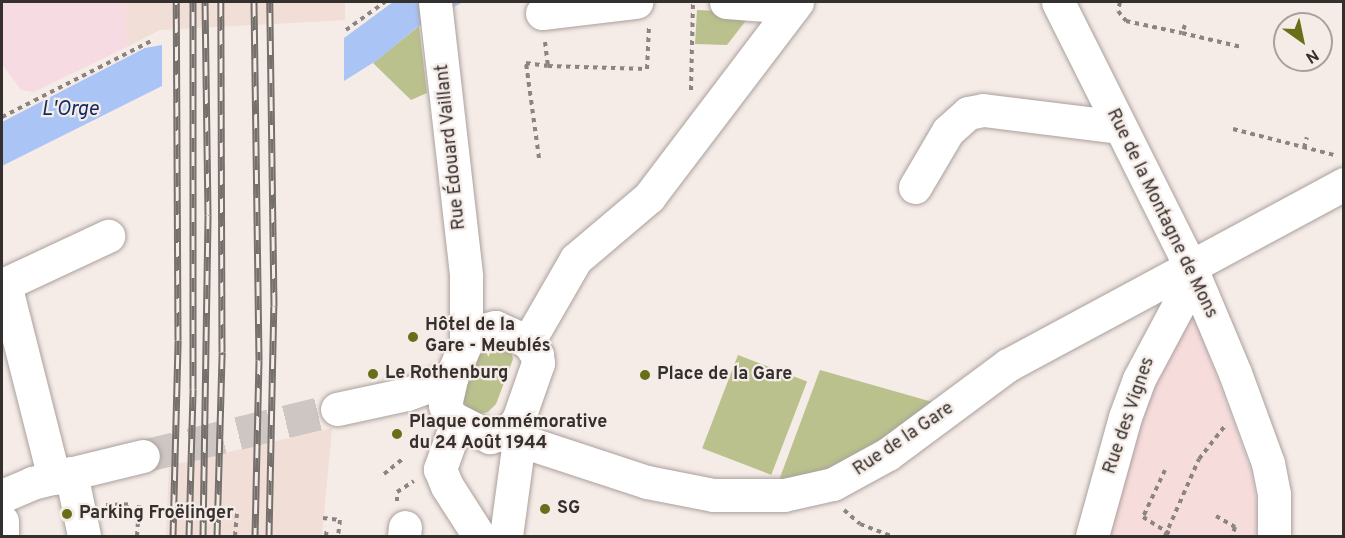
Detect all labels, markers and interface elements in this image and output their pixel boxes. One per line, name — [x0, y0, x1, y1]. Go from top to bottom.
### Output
north arrow — [1273, 12, 1333, 72]
text: N — [1301, 44, 1322, 67]
street label: Rue Édouard Vaillant — [433, 63, 471, 231]
water label: L'Orge — [41, 98, 99, 122]
street label: Rue de la Montagne de Mons — [1101, 106, 1221, 322]
place label: Hôtel de la Gare - Meublés — [425, 316, 551, 358]
marker: Hôtel de la Gare - Meublés — [406, 330, 420, 344]
street label: Rue des Vignes — [1100, 354, 1160, 478]
place label: Le Rothenburg — [385, 363, 508, 385]
place label: Place de la Gare — [657, 364, 792, 386]
marker: Le Rothenburg — [366, 367, 380, 381]
marker: Place de la Gare — [638, 368, 652, 382]
street label: Rue de la Gare — [850, 398, 958, 482]
place label: Plaque commémorative du 24 Août 1944 — [409, 413, 607, 456]
marker: Plaque commémorative du 24 Août 1944 — [390, 427, 404, 441]
place label: SG — [557, 498, 580, 520]
marker: SG — [538, 502, 552, 516]
place label: Parking Froëlinger — [79, 503, 234, 525]
marker: Parking Froëlinger — [60, 507, 74, 521]

